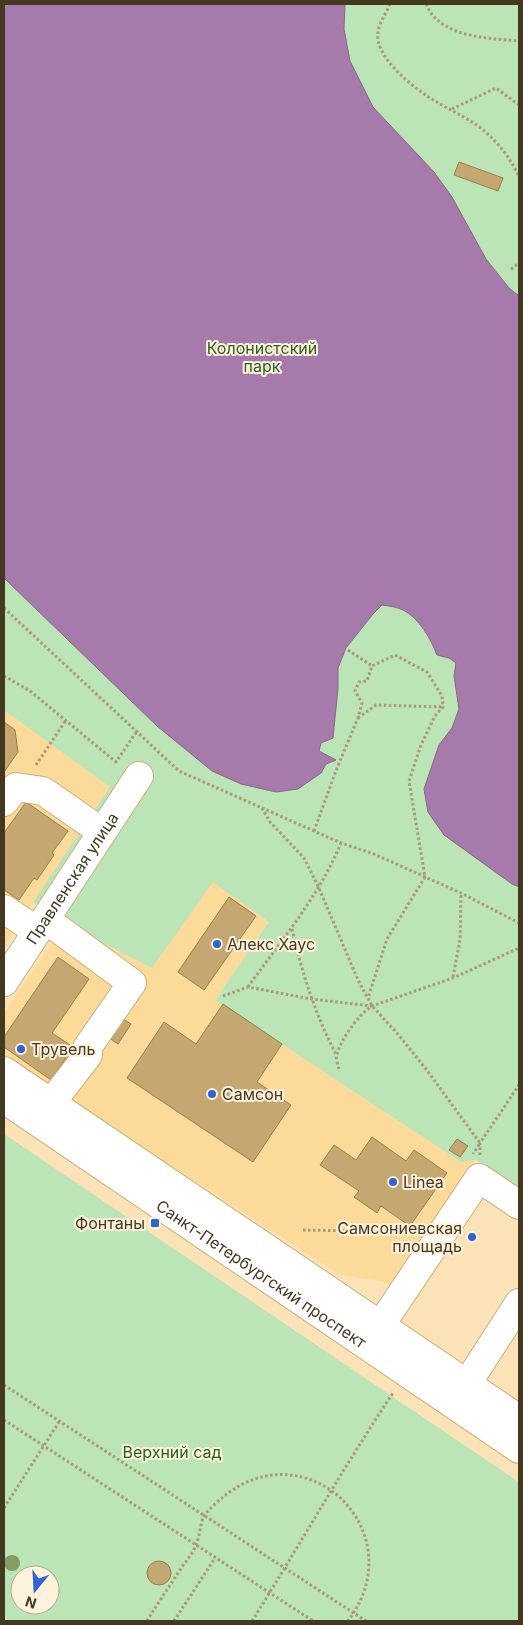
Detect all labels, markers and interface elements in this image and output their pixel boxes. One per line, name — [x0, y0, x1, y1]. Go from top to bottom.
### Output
park label: Колонистский парк — [207, 338, 317, 376]
street label: Правленская улица — [22, 809, 122, 948]
place label: Алекс Хаус — [227, 934, 315, 954]
marker: Алекс Хаус — [211, 938, 223, 950]
place label: Трувель — [31, 1039, 95, 1059]
marker: Трувель — [15, 1043, 27, 1055]
place label: Самсон — [222, 1084, 283, 1104]
marker: Самсон — [206, 1088, 218, 1100]
place label: Linea — [403, 1172, 444, 1192]
marker: Linea — [387, 1176, 399, 1188]
street label: Санкт-Петербургский проспект — [152, 1195, 371, 1353]
place label: Фонтаны — [75, 1213, 145, 1233]
marker: Фонтаны — [149, 1217, 161, 1229]
place label: Самсониевская площадь — [337, 1218, 462, 1256]
marker: Самсониевская площадь — [466, 1231, 478, 1243]
park label: Верхний сад — [122, 1442, 222, 1462]
north arrow — [10, 1565, 60, 1615]
text: N — [23, 1593, 39, 1613]

